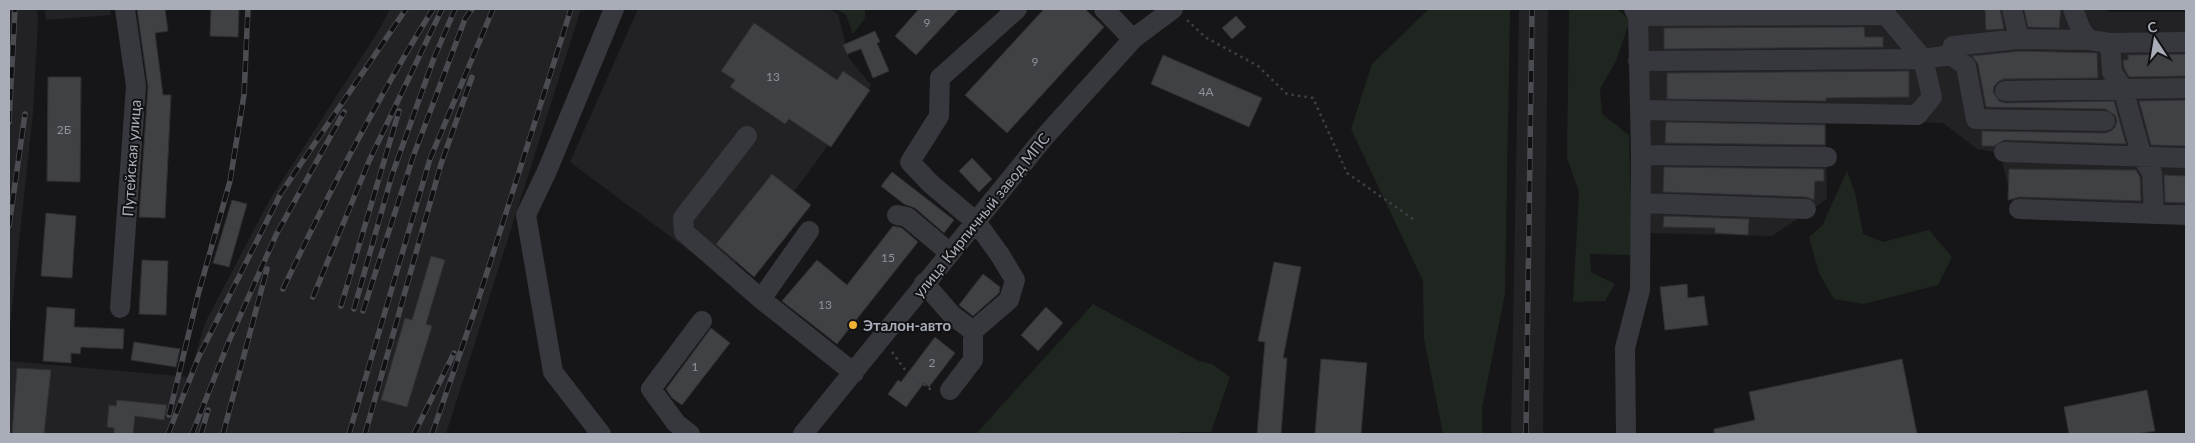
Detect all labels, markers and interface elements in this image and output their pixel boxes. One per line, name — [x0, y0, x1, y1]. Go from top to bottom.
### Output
house number: 9 — [924, 15, 931, 30]
north arrow — [2130, 15, 2180, 65]
text: С — [2146, 17, 2159, 36]
house number: 9 — [1032, 54, 1039, 69]
house number: 13 — [766, 69, 780, 84]
house number: 4А — [1198, 84, 1214, 99]
street label: Путейская улица — [118, 99, 144, 217]
house number: 2Б — [57, 122, 71, 137]
street label: улица Кирпичный завод МПС — [909, 129, 1053, 301]
house number: 15 — [881, 250, 895, 265]
house number: 13 — [818, 297, 832, 312]
place label: Эталон-авто — [863, 316, 952, 334]
marker: Эталон-авто — [847, 319, 859, 331]
house number: 2 — [929, 355, 936, 370]
house number: 1 — [692, 359, 699, 374]

